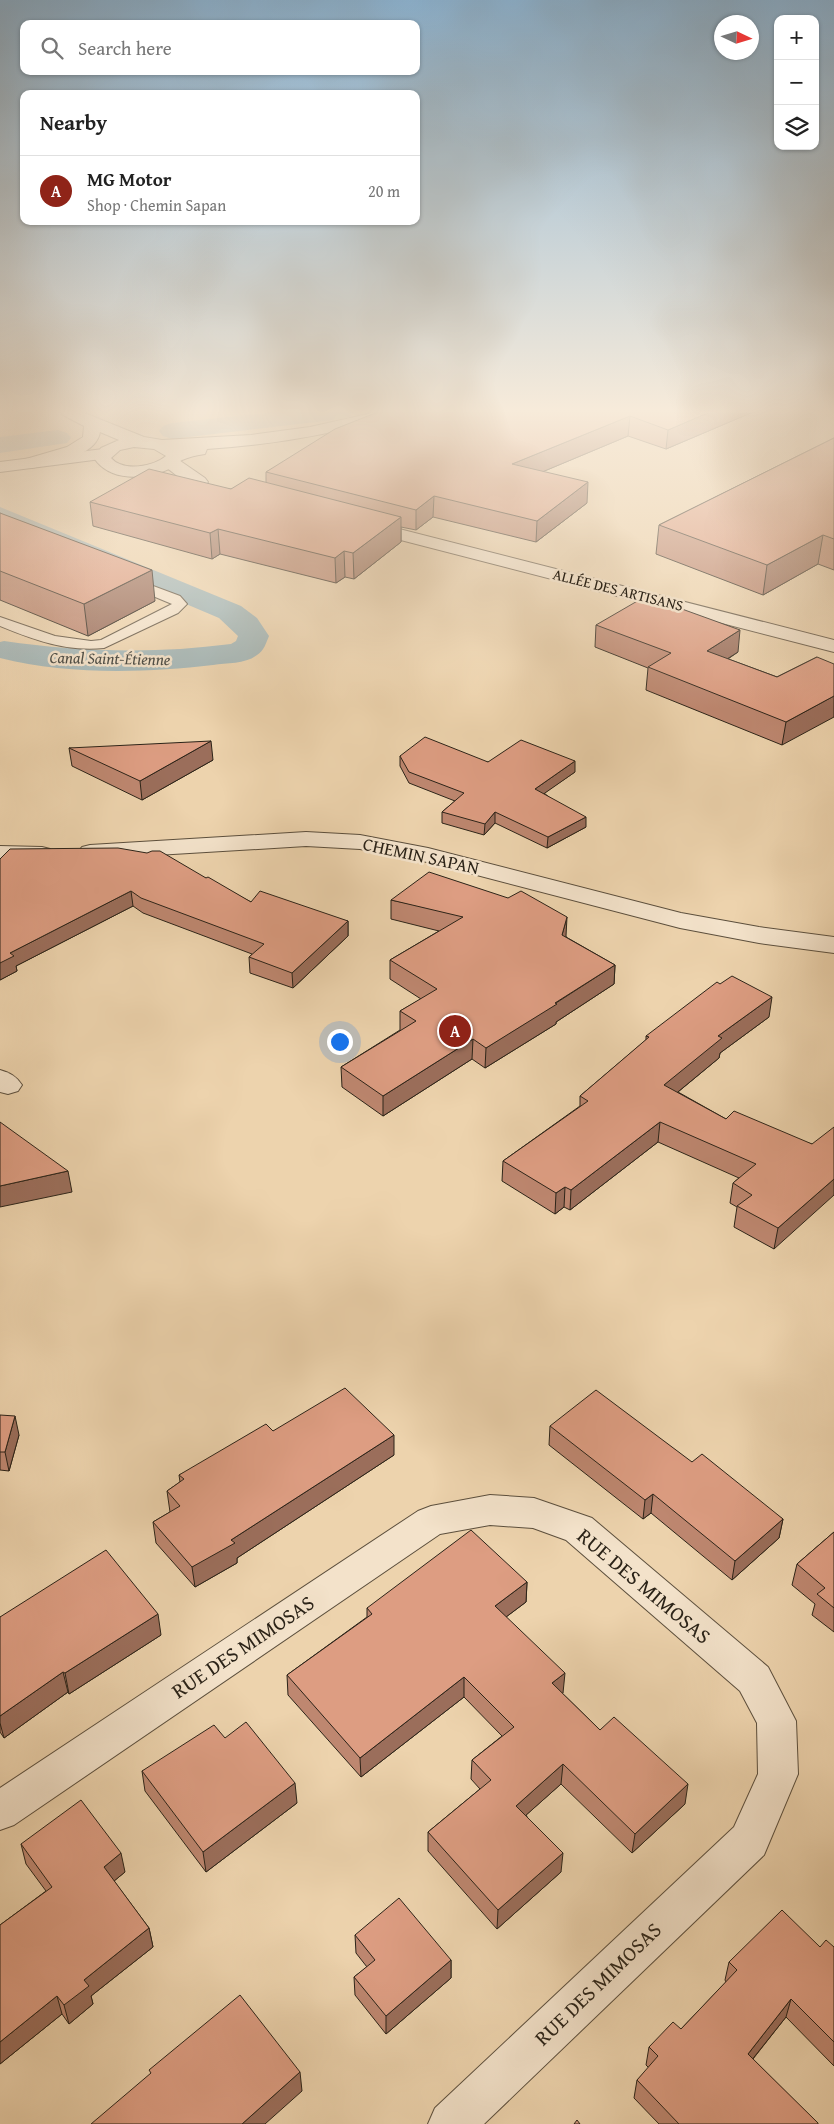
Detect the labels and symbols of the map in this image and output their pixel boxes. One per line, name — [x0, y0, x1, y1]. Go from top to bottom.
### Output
north arrow — [714, 15, 759, 60]
street label: ALLÉE DES ARTISANS — [551, 563, 685, 616]
water label: Canal Saint-Étienne — [49, 645, 171, 671]
street label: CHEMIN SAPAN — [361, 830, 482, 881]
pin: A — [439, 1012, 471, 1050]
your location — [327, 1029, 353, 1055]
street label: RUE DES MIMOSAS — [571, 1520, 718, 1651]
street label: RUE DES MIMOSAS — [165, 1587, 320, 1706]
street label: RUE DES MIMOSAS — [527, 1915, 668, 2053]

